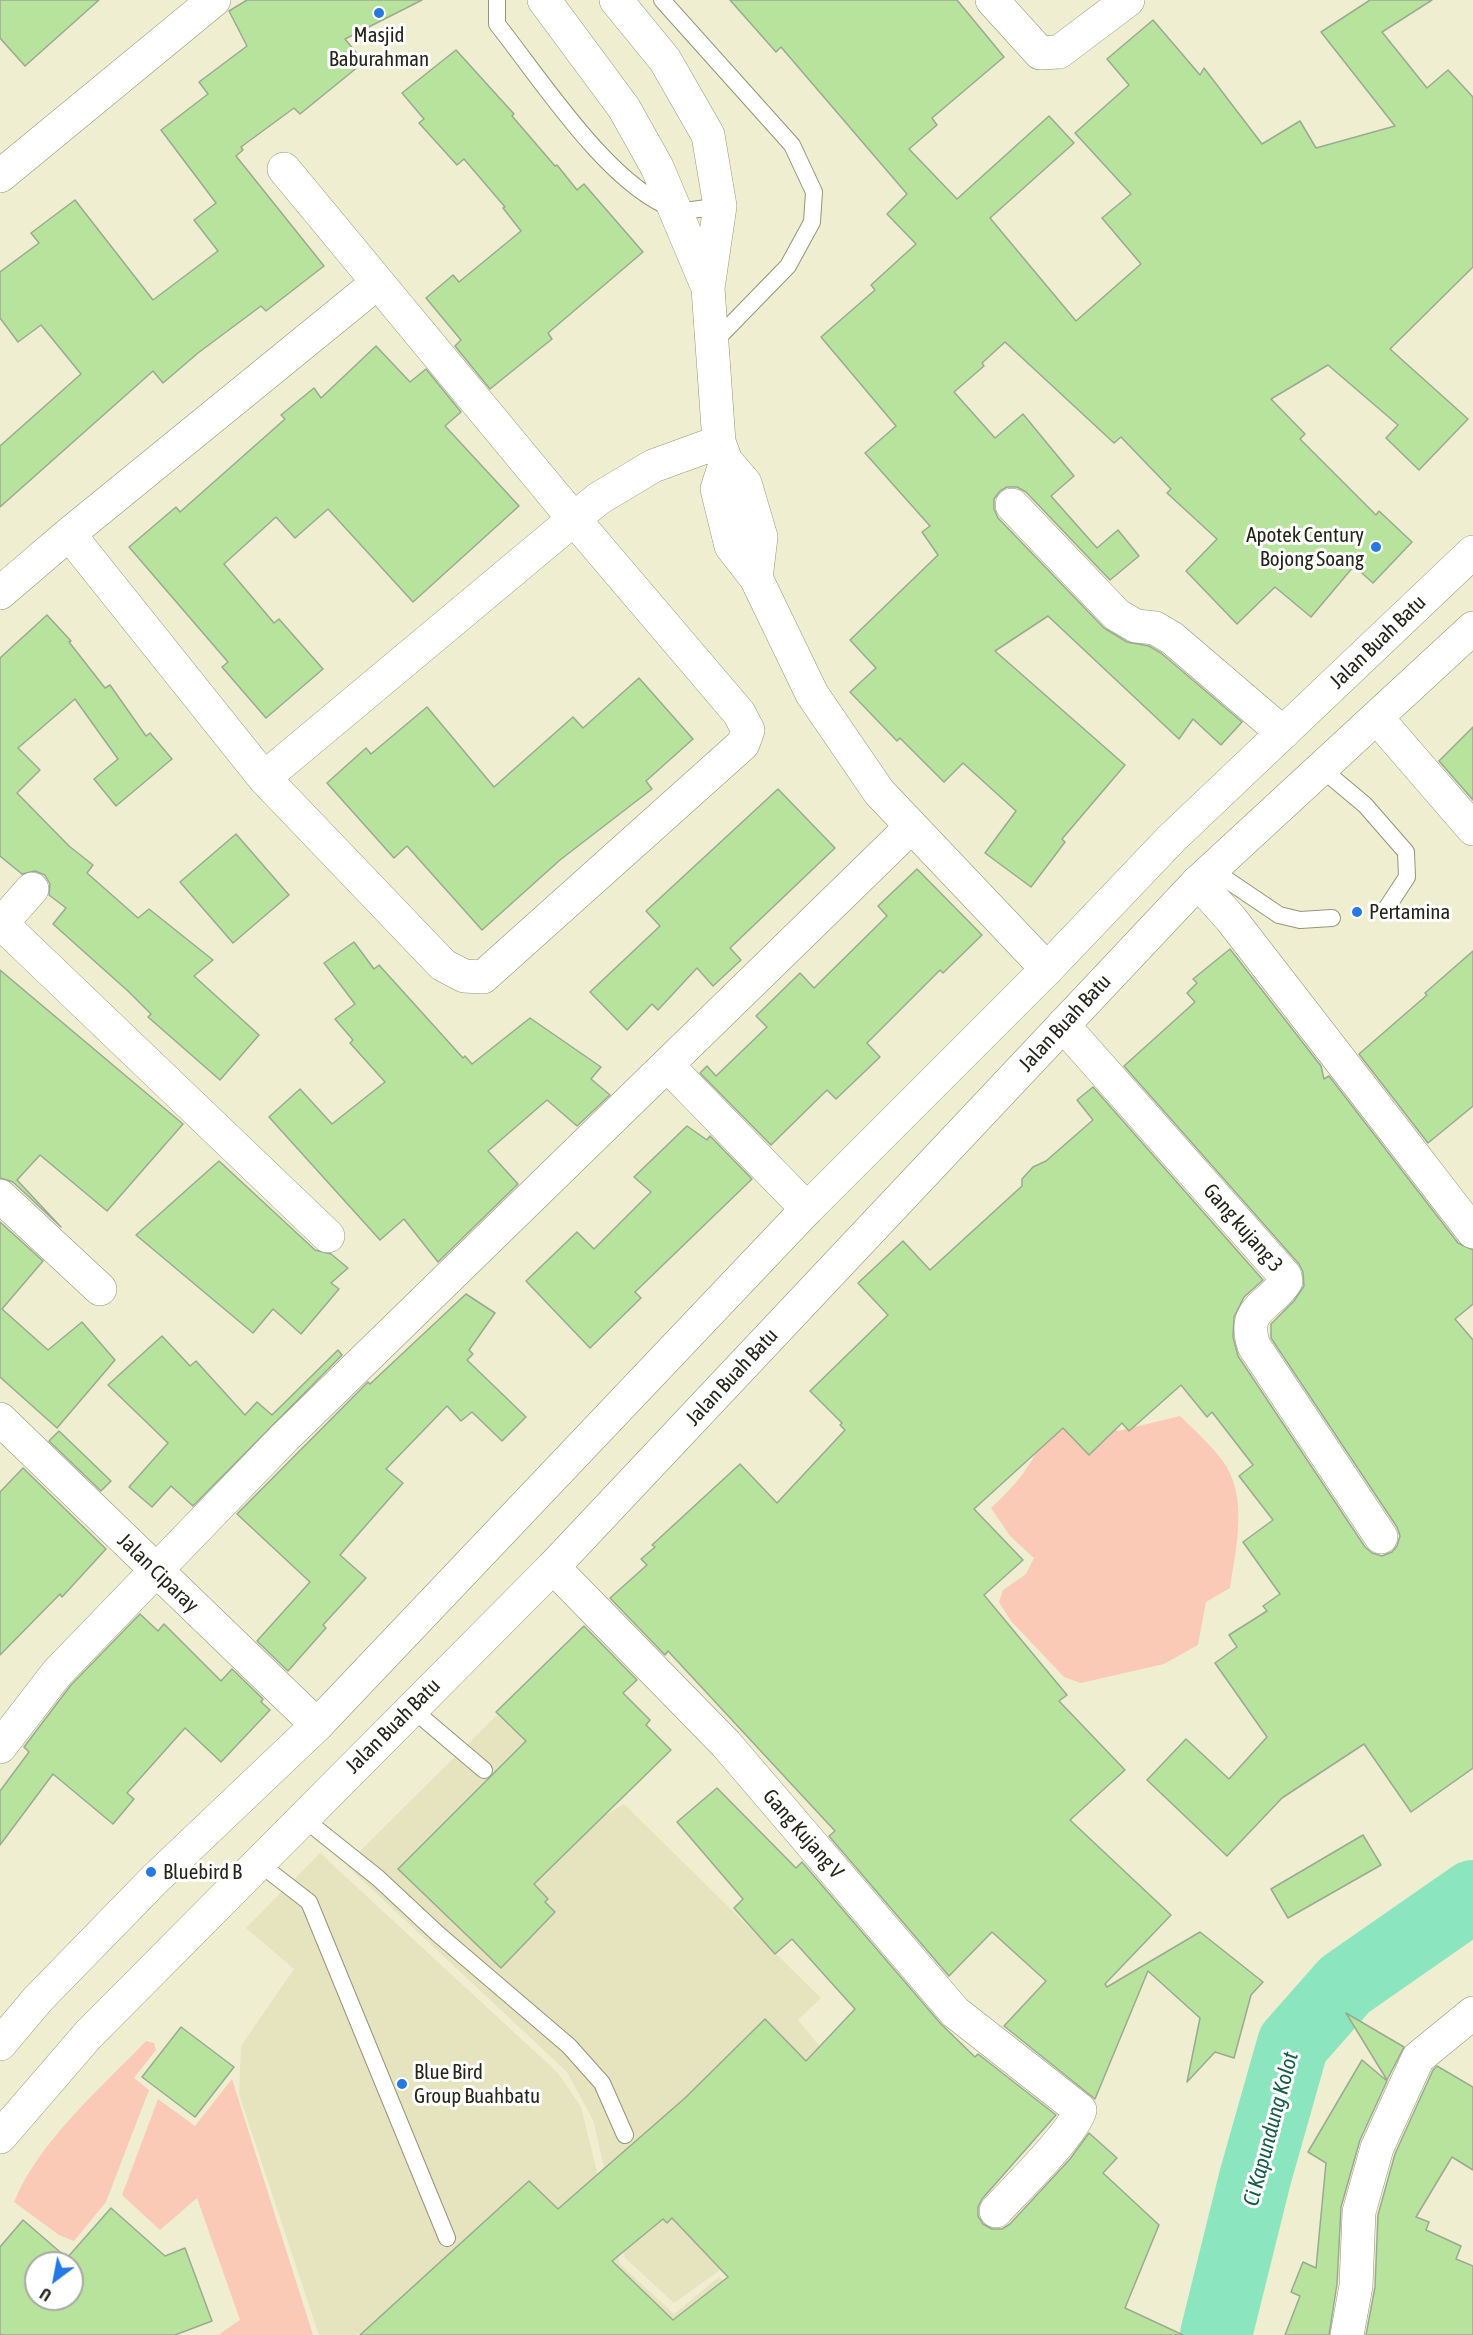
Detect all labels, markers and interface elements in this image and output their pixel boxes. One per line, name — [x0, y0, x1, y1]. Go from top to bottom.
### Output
marker: Masjid Baburahman — [372, 6, 386, 20]
place label: Masjid Baburahman — [329, 22, 429, 72]
place label: Apotek Century Bojong Soang — [1246, 522, 1364, 572]
marker: Apotek Century Bojong Soang — [1369, 540, 1383, 554]
street label: Jalan Buah Batu — [1325, 590, 1431, 694]
place label: Pertamina — [1369, 899, 1450, 925]
marker: Pertamina — [1350, 905, 1364, 919]
street label: Jalan Buah Batu — [1014, 969, 1116, 1077]
street label: Gang kujang 3 — [1198, 1179, 1288, 1277]
street label: Jalan Buah Batu — [681, 1323, 783, 1431]
street label: Jalan Ciparay — [112, 1528, 204, 1618]
street label: Jalan Buah Batu — [340, 1673, 446, 1779]
street label: Gang Kujang V — [757, 1784, 849, 1884]
place label: Bluebird B — [163, 1859, 242, 1885]
marker: Bluebird B — [144, 1865, 158, 1879]
water label: Ci Kapundung Kolot — [1238, 2049, 1304, 2209]
place label: Blue Bird Group Buahbatu — [414, 2059, 540, 2109]
marker: Blue Bird Group Buahbatu — [395, 2077, 409, 2091]
north arrow — [24, 2251, 84, 2311]
text: U — [37, 2284, 54, 2305]

